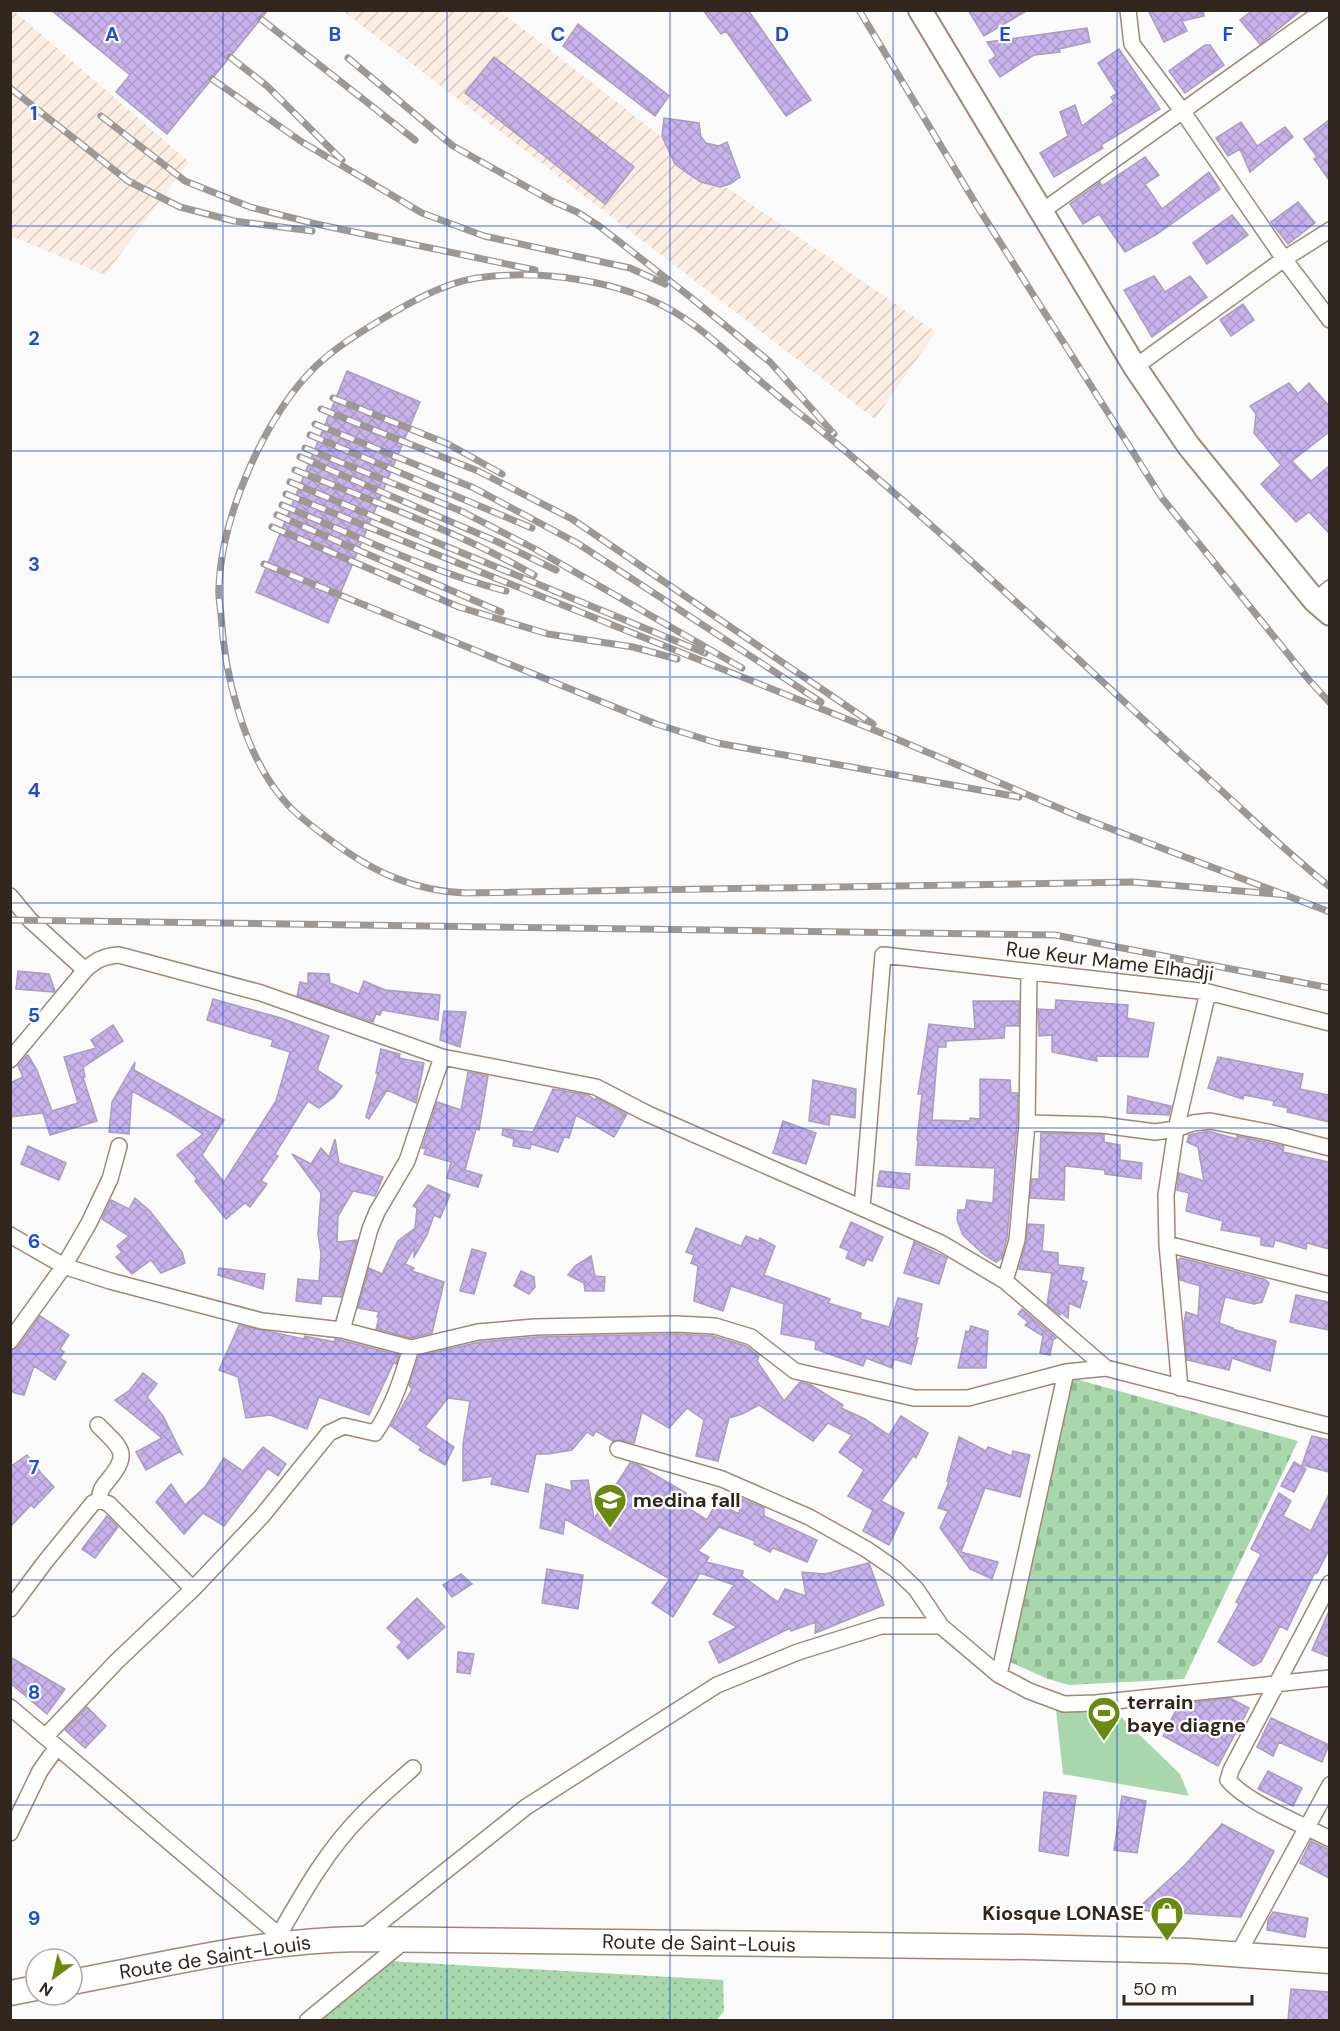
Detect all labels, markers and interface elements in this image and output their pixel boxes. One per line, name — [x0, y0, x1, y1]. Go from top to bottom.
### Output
text: A — [105, 21, 119, 47]
text: B — [329, 21, 341, 47]
text: C — [551, 21, 565, 47]
text: D — [775, 21, 789, 47]
text: E — [999, 21, 1011, 47]
text: F — [1222, 21, 1234, 47]
text: 1 — [30, 100, 38, 126]
text: 2 — [28, 325, 40, 351]
text: 3 — [28, 551, 40, 577]
text: 4 — [28, 777, 41, 803]
street label: Rue Keur Mame Elhadji — [1005, 935, 1215, 987]
text: 5 — [28, 1002, 40, 1028]
text: 6 — [28, 1228, 40, 1254]
text: 7 — [29, 1454, 40, 1480]
school or university icon: medina fall — [592, 1482, 628, 1529]
place label: medina fall — [633, 1487, 741, 1513]
text: 8 — [28, 1679, 40, 1705]
place label: terrain baye diagne — [1127, 1689, 1246, 1738]
sports icon: terrain baye diagne — [1086, 1695, 1122, 1742]
shop icon: Kiosque LONASE — [1149, 1895, 1185, 1942]
place label: Kiosque LONASE — [982, 1900, 1144, 1926]
text: 9 — [28, 1905, 40, 1931]
street label: Route de Saint-Louis — [602, 1928, 796, 1958]
street label: Route de Saint-Louis — [117, 1929, 313, 1985]
north arrow — [24, 1947, 84, 2007]
scale bar — [1124, 1968, 1252, 2006]
text: N — [35, 1977, 57, 2001]
text: 50 m — [1133, 1977, 1177, 2001]

